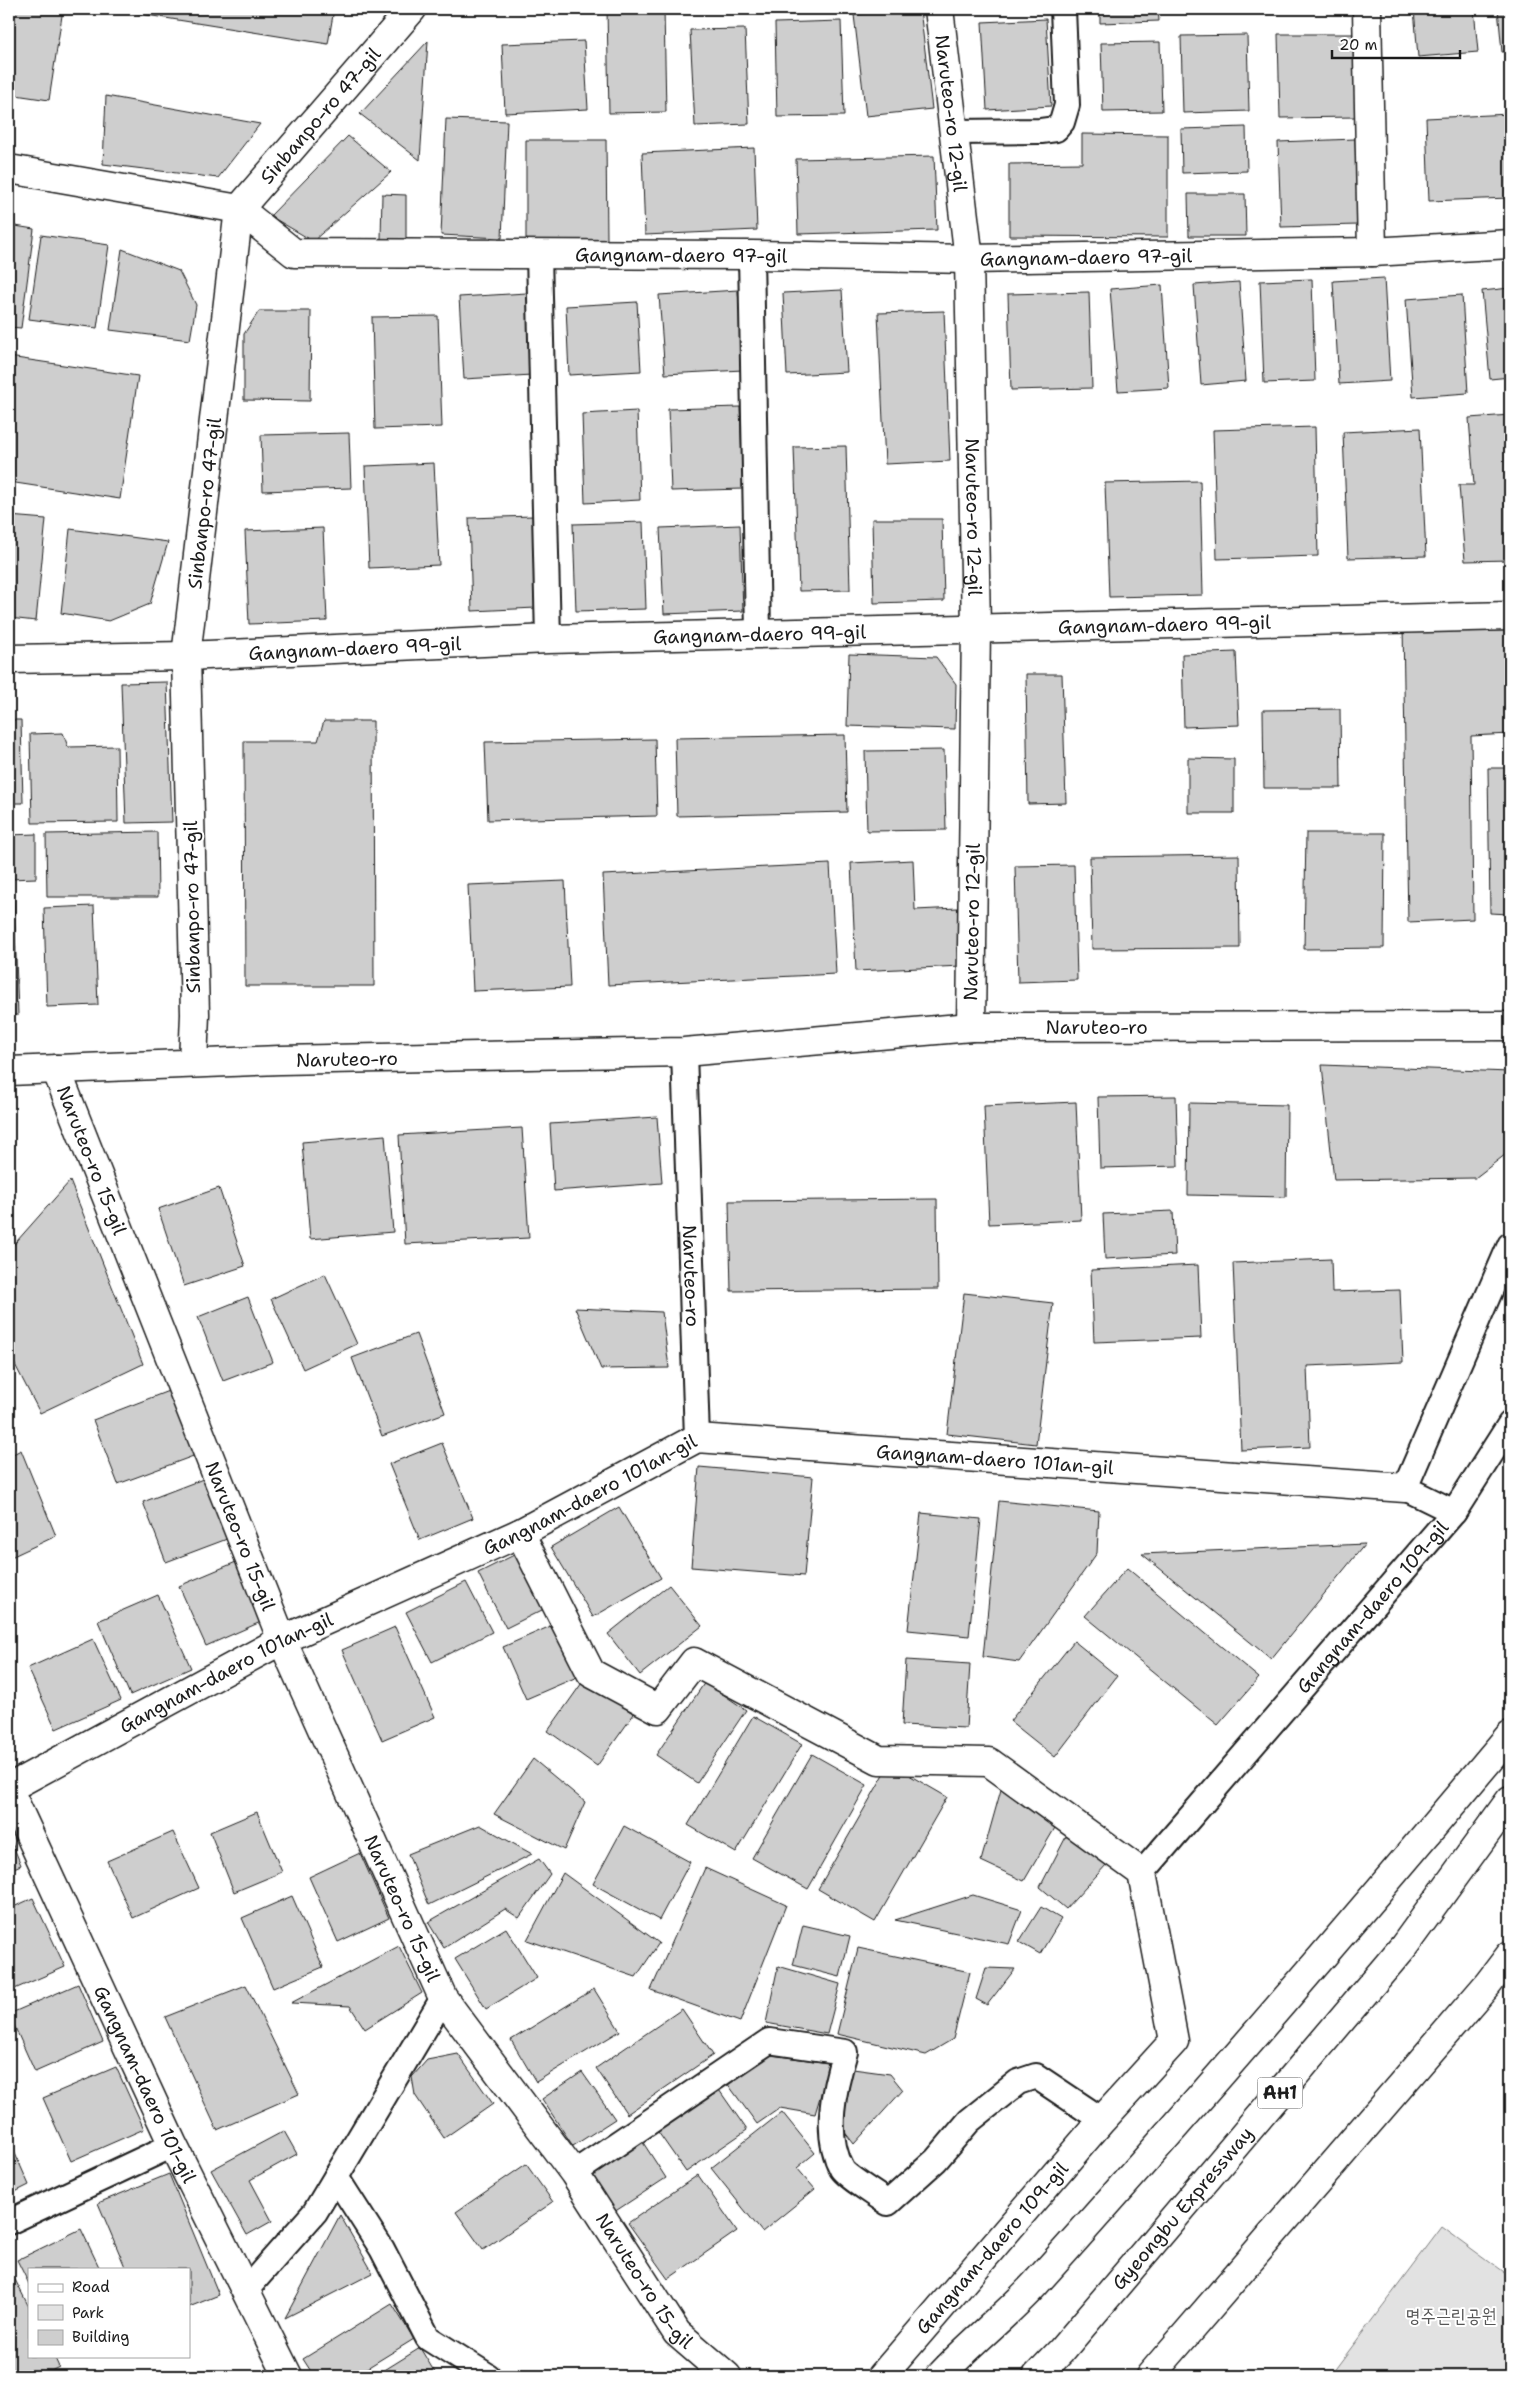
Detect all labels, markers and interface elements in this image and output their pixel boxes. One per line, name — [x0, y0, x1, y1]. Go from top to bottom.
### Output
scale bar — [1332, 28, 1459, 60]
street label: Naruteo-ro 12-gil — [930, 33, 973, 193]
text: 20 m — [1339, 35, 1378, 55]
street label: Sinbanpo-ro 47-gil — [254, 42, 386, 189]
street label: Gangnam-daero 97-gil — [575, 242, 788, 268]
street label: Gangnam-daero 97-gil — [980, 243, 1193, 271]
street label: Sinbanpo-ro 47-gil — [182, 416, 227, 591]
street label: Naruteo-ro 12-gil — [960, 438, 988, 597]
street label: Gangnam-daero 99-gil — [1058, 609, 1271, 639]
street label: Gangnam-daero 99-gil — [653, 619, 867, 649]
street label: Gangnam-daero 99-gil — [248, 631, 462, 666]
street label: Sinbanpo-ro 47-gil — [178, 820, 206, 994]
street label: Naruteo-ro 12-gil — [958, 843, 986, 1001]
street label: Naruteo-ro — [1046, 1014, 1148, 1039]
street label: Naruteo-ro — [296, 1045, 398, 1072]
street label: Naruteo-ro 15-gil — [51, 1082, 133, 1239]
street label: Naruteo-ro — [677, 1224, 706, 1327]
street label: Gangnam-daero 101an-gil — [479, 1428, 701, 1561]
street label: Gangnam-daero 101an-gil — [875, 1438, 1115, 1480]
street label: Naruteo-ro 15-gil — [200, 1458, 282, 1614]
street label: Gangnam-daero 109-gil — [1291, 1515, 1454, 1698]
street label: Gangnam-daero 101an-gil — [115, 1606, 337, 1738]
street label: Naruteo-ro 15-gil — [359, 1831, 447, 1986]
street label: Gangnam-daero 101-gil — [88, 1981, 202, 2187]
road number: AH1 — [1258, 2078, 1302, 2108]
street label: Gyeongbu Expressway — [1106, 2121, 1258, 2295]
street label: Gangnam-daero 109-gil — [910, 2156, 1074, 2339]
street label: Naruteo-ro 15-gil — [590, 2208, 699, 2354]
legend — [28, 2268, 190, 2358]
text: Road — [72, 2277, 110, 2297]
text: Park — [72, 2303, 104, 2323]
park label: 명주근린공원 — [1405, 2303, 1497, 2328]
text: Building — [72, 2327, 129, 2347]

